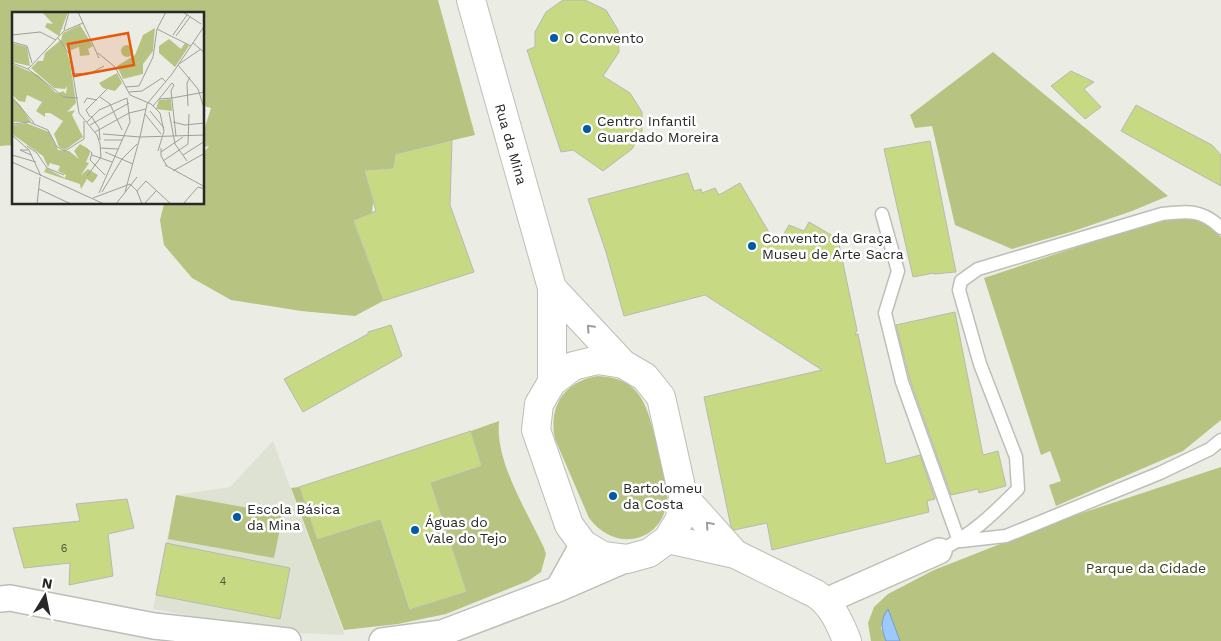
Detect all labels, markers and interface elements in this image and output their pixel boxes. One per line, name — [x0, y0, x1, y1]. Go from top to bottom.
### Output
inset map — [12, 12, 205, 205]
place label: O Convento — [564, 30, 644, 46]
marker: O Convento — [548, 32, 560, 44]
street label: Rua da Mina — [492, 102, 530, 186]
place label: Centro Infantil Guardado Moreira — [597, 113, 719, 145]
marker: Centro Infantil Guardado Moreira — [581, 123, 593, 135]
place label: Convento da Graça Museu de Arte Sacra — [762, 230, 904, 262]
marker: Convento da Graça Museu de Arte Sacra — [746, 240, 758, 252]
one-way arrow — [587, 325, 596, 334]
place label: Bartolomeu da Costa — [623, 480, 702, 512]
marker: Bartolomeu da Costa — [607, 490, 619, 502]
place label: Escola Básica da Mina — [247, 501, 340, 533]
marker: Escola Básica da Mina — [231, 511, 243, 523]
place label: Águas do Vale do Tejo — [425, 514, 507, 546]
one-way arrow — [706, 522, 715, 531]
marker: Águas do Vale do Tejo — [409, 524, 421, 536]
house number: 6 — [61, 542, 68, 555]
park label: Parque da Cidade — [1086, 560, 1206, 576]
north arrow — [20, 571, 70, 621]
text: N — [41, 574, 54, 592]
house number: 4 — [220, 575, 227, 588]

